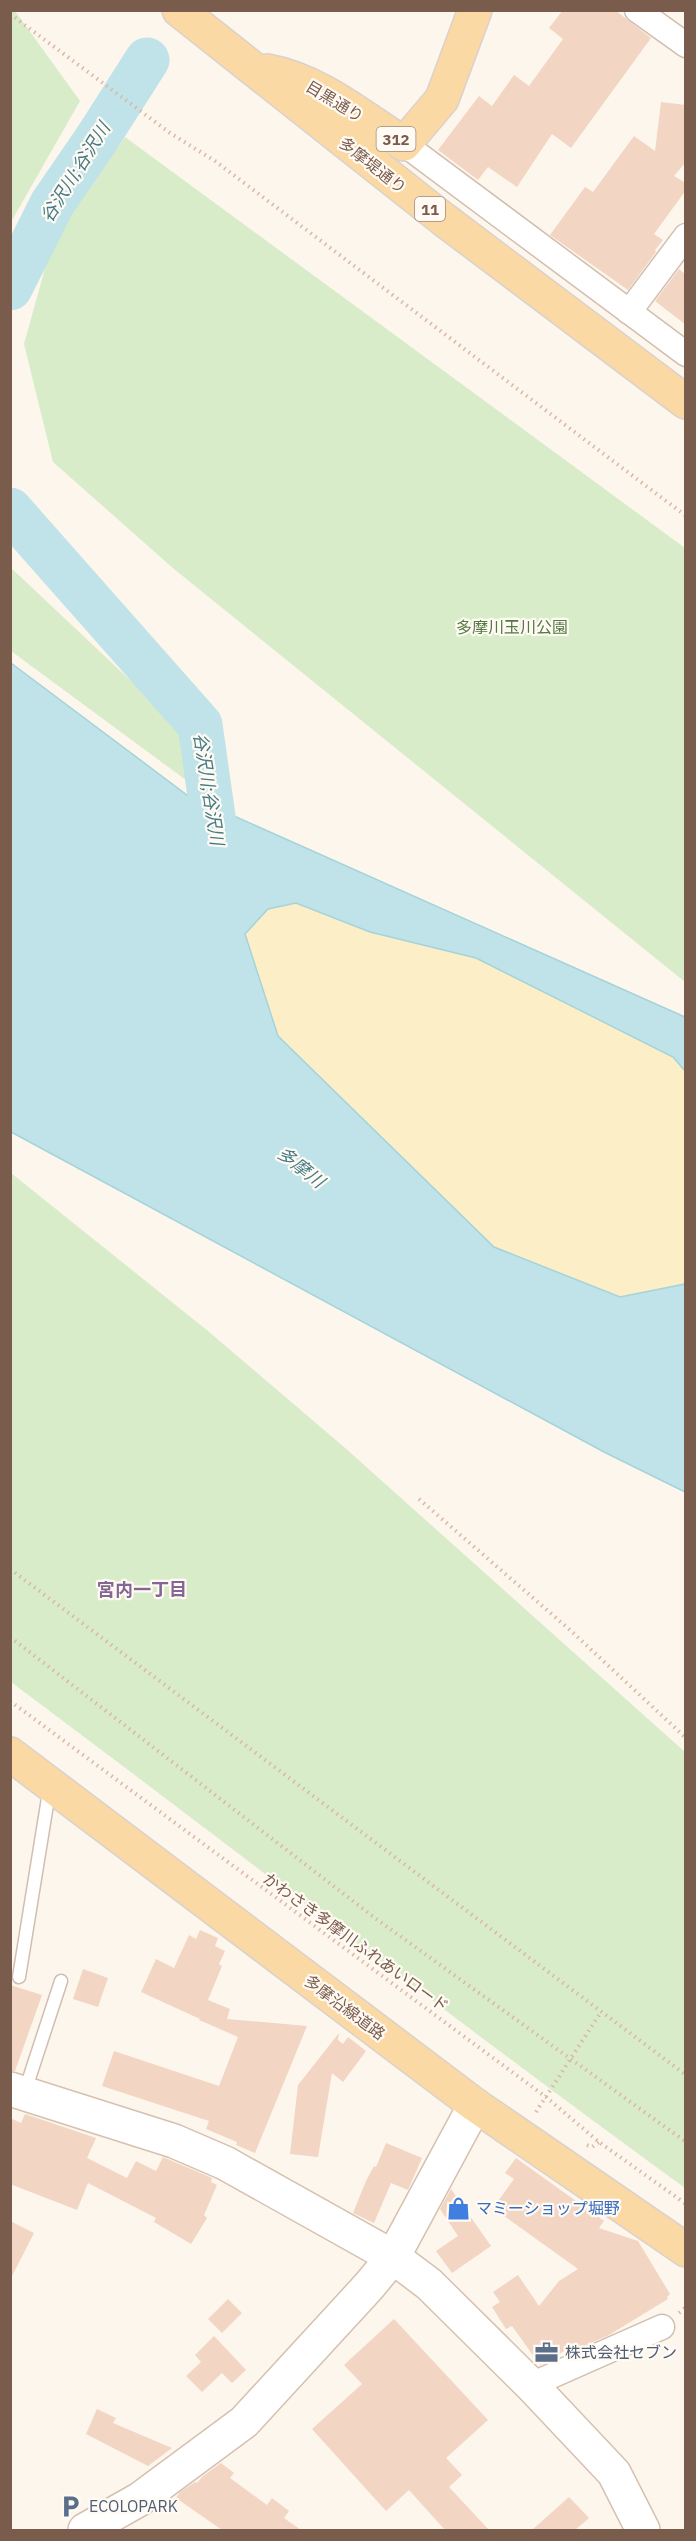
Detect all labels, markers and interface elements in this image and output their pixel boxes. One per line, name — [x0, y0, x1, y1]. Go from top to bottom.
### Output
street label: 目黒通り — [302, 76, 368, 126]
water label: 谷沢川;谷沢川 — [35, 116, 116, 226]
road number: 312 — [376, 127, 416, 151]
street label: 多摩堤通り — [335, 132, 411, 198]
road number: 11 — [415, 197, 445, 221]
park label: 多摩川玉川公園 — [456, 617, 568, 637]
water label: 谷沢川;谷沢川 — [189, 731, 230, 849]
water label: 多摩川 — [273, 1141, 331, 1194]
district label: 宮内一丁目 — [97, 1578, 187, 1601]
street label: かわさき多摩川ふれあいロード — [260, 1868, 452, 2016]
street label: 多摩沿線道路 — [301, 1970, 389, 2044]
shop icon: マミーショップ堀野 — [445, 2195, 471, 2221]
place label: マミーショップ堀野 — [476, 2198, 620, 2218]
office icon: 株式会社セブン — [534, 2339, 560, 2365]
place label: 株式会社セブン — [565, 2342, 677, 2362]
parking icon: ECOLOPARK — [58, 2493, 84, 2519]
place label: ECOLOPARK — [89, 2496, 178, 2516]

